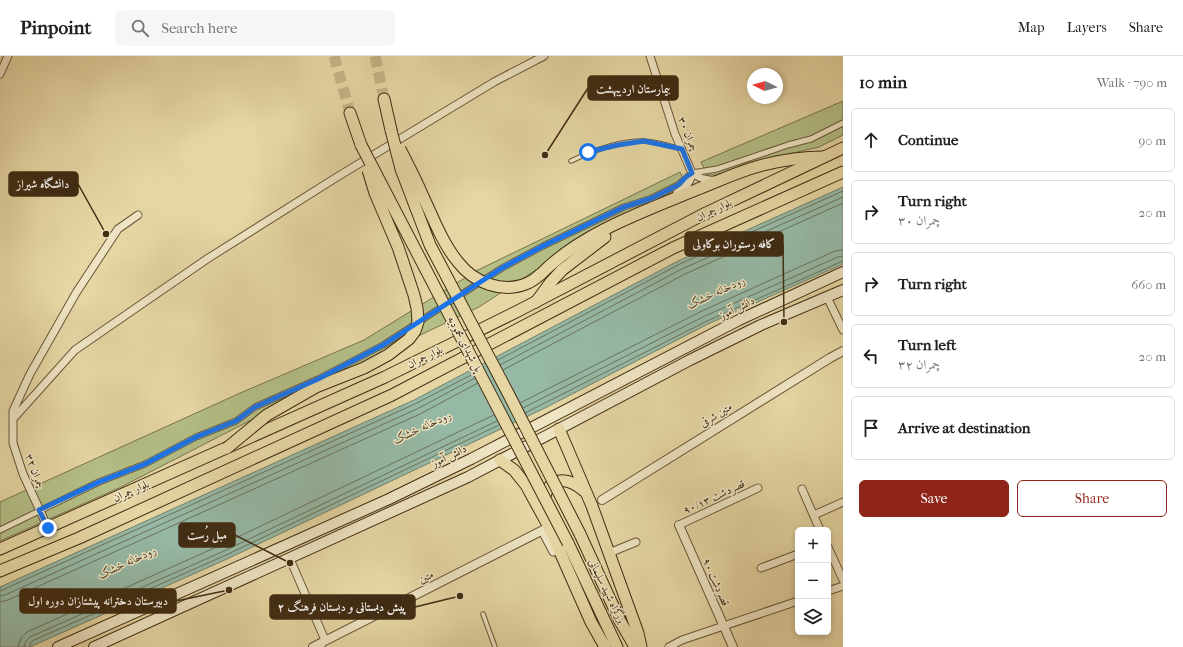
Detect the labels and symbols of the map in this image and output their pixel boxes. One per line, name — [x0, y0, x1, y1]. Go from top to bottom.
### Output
north arrow — [747, 68, 783, 104]
callout: بیمارستان اردیبهشت — [588, 76, 678, 100]
text: بیمارستان اردیبهشت — [596, 82, 670, 98]
street label: ۳۰ چمران — [674, 115, 701, 153]
route start — [579, 143, 597, 161]
callout: دانشگاه شیراز — [9, 172, 78, 196]
text: دانشگاه شیراز — [15, 176, 69, 191]
street label: بلوار چمران — [694, 196, 734, 225]
callout: کافه رستوران بوکاولی — [685, 232, 783, 256]
text: کافه رستوران بوکاولی — [692, 237, 775, 252]
water label: رودخانه خشک — [685, 272, 748, 313]
street label: دانش آموز — [716, 293, 757, 323]
street label: پل شهدای محمودیه — [443, 314, 486, 376]
street label: بلوار چمران — [405, 343, 445, 372]
street label: متین شرقی — [698, 400, 735, 431]
water label: رودخانه خشک — [391, 407, 454, 448]
street label: دانش آموز — [428, 441, 469, 471]
street label: ۳۲ چمران — [22, 452, 47, 490]
street label: بلوار چمران — [111, 477, 151, 506]
street label: ۹۰/۱۳ قصردشت — [681, 477, 747, 518]
route end — [39, 519, 57, 537]
callout: مبل رُست — [179, 523, 235, 547]
text: مبل رُست — [187, 525, 227, 543]
water label: رودخانه خشک — [96, 542, 159, 583]
street label: بزرگراه شهید سلیمانی — [585, 556, 629, 626]
street label: ۹۰ قصردشت — [699, 556, 732, 608]
street label: متین — [416, 568, 436, 586]
callout: دبیرستان دخترانه پیشتازان دوره اول — [20, 589, 176, 613]
text: دبیرستان دخترانه پیشتازان دوره اول — [28, 594, 168, 609]
callout: پیش دبستانی و دبستان فرهنگ ۲ — [270, 595, 415, 619]
text: پیش دبستانی و دبستان فرهنگ ۲ — [278, 599, 407, 615]

